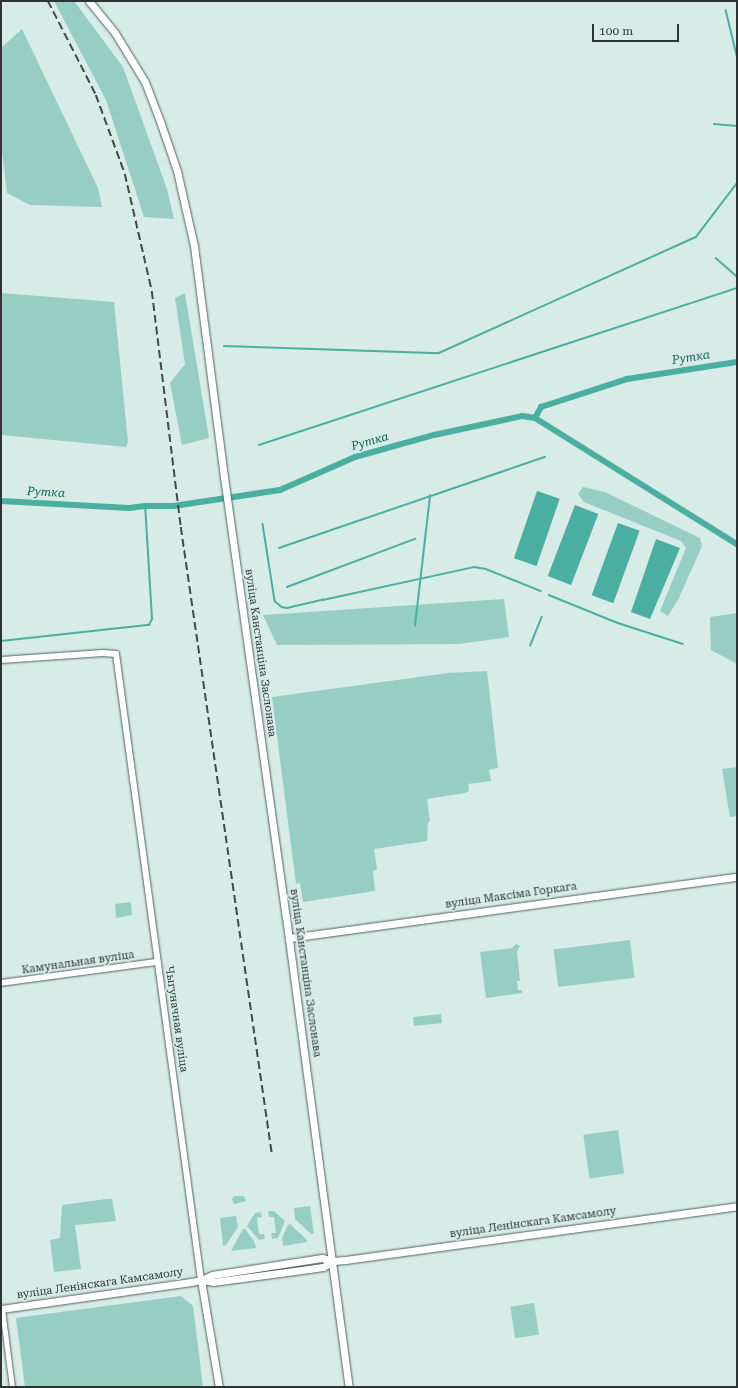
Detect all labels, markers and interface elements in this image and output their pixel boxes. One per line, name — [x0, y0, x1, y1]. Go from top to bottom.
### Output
scale bar — [594, 16, 681, 42]
text: 100 m — [599, 24, 633, 38]
water label: Рутка — [671, 348, 711, 368]
water label: Рутка — [350, 430, 390, 454]
water label: Рутка — [27, 485, 65, 501]
street label: вуліца Канстанціна Заслонава — [242, 568, 278, 738]
street label: вуліца Максіма Горкага — [444, 880, 578, 912]
street label: вуліца Канстанціна Заслонава — [287, 888, 323, 1058]
street label: Камунальная вуліца — [21, 949, 135, 977]
street label: Чыгуначная вуліца — [162, 965, 190, 1073]
street label: вуліца Ленінскага Камсамолу — [449, 1205, 617, 1241]
street label: вуліца Ленінскага Камсамолу — [16, 1266, 184, 1302]

